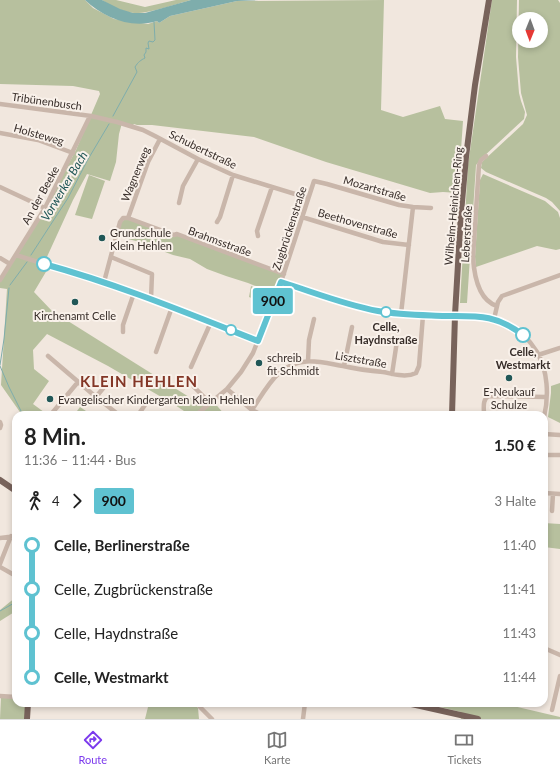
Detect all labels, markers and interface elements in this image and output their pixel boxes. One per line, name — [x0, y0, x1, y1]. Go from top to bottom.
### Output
north arrow — [512, 12, 548, 48]
map controls — [512, 12, 548, 48]
street label: Tribünenbusch — [11, 90, 83, 112]
street label: Holsteweg — [12, 121, 66, 147]
street label: Schubertstraße — [167, 127, 239, 171]
street label: Wagnerweg — [118, 144, 152, 203]
street label: Wilhelm-Heinichen-Ring — [441, 146, 465, 266]
water label: Vorwerker Bach — [37, 149, 91, 223]
street label: An der Beeke — [19, 163, 61, 226]
street label: Mozartstraße — [342, 173, 408, 203]
street label: Zugbrückenstraße — [269, 184, 309, 272]
street label: Beethovenstraße — [317, 205, 400, 241]
street label: Leberstraße — [458, 205, 474, 263]
street label: Brahmsstraße — [186, 224, 254, 259]
place label: Grundschule Klein Hehlen — [110, 226, 172, 252]
marker: Grundschule Klein Hehlen — [97, 233, 107, 243]
unlabelled marker — [36, 256, 52, 272]
line badge: 900 — [250, 288, 296, 314]
text: 900 — [261, 292, 285, 309]
marker: Kirchenamt Celle — [70, 297, 80, 307]
marker: Celle, Haydnstraße — [380, 306, 392, 318]
place label: Kirchenamt Celle — [34, 309, 116, 322]
place label: Celle, Haydnstraße — [355, 320, 418, 346]
unlabelled marker — [225, 324, 237, 336]
marker: Celle, Westmarkt — [515, 327, 531, 343]
place label: Celle, Westmarkt — [496, 345, 551, 371]
street label: Lisztstraße — [334, 348, 388, 370]
place label: schreib fit Schmidt — [267, 351, 319, 377]
marker: schreib fit Schmidt — [254, 358, 264, 368]
district label: KLEIN HEHLEN — [80, 372, 198, 390]
marker: E-Neukauf Schulze — [504, 373, 514, 383]
place label: E-Neukauf Schulze — [483, 385, 535, 411]
place label: Evangelischer Kindergarten Klein Hehlen — [58, 393, 254, 406]
marker: Evangelischer Kindergarten Klein Hehlen — [45, 394, 55, 404]
text: 8 Min. — [24, 423, 86, 450]
text: 1.50 € — [494, 436, 536, 454]
text: 11:36 – 11:44 · Bus — [24, 452, 136, 468]
icon: walk — [24, 490, 46, 512]
icon: forward — [66, 490, 88, 512]
text: 900 — [102, 492, 126, 509]
text: 4 — [52, 493, 60, 509]
text: 3 Halte — [494, 493, 536, 509]
text: Celle, Berlinerstraße — [54, 536, 190, 554]
text: 11:40 — [503, 537, 536, 553]
text: Celle, Zugbrückenstraße — [54, 580, 213, 598]
text: 11:41 — [503, 581, 536, 597]
text: Celle, Haydnstraße — [54, 624, 178, 642]
text: 11:43 — [503, 625, 536, 641]
text: Celle, Westmarkt — [54, 668, 169, 686]
text: 11:44 — [503, 669, 536, 685]
tab: Route — [78, 729, 107, 766]
tab: Karte — [264, 729, 290, 766]
tab: Tickets — [447, 729, 482, 766]

